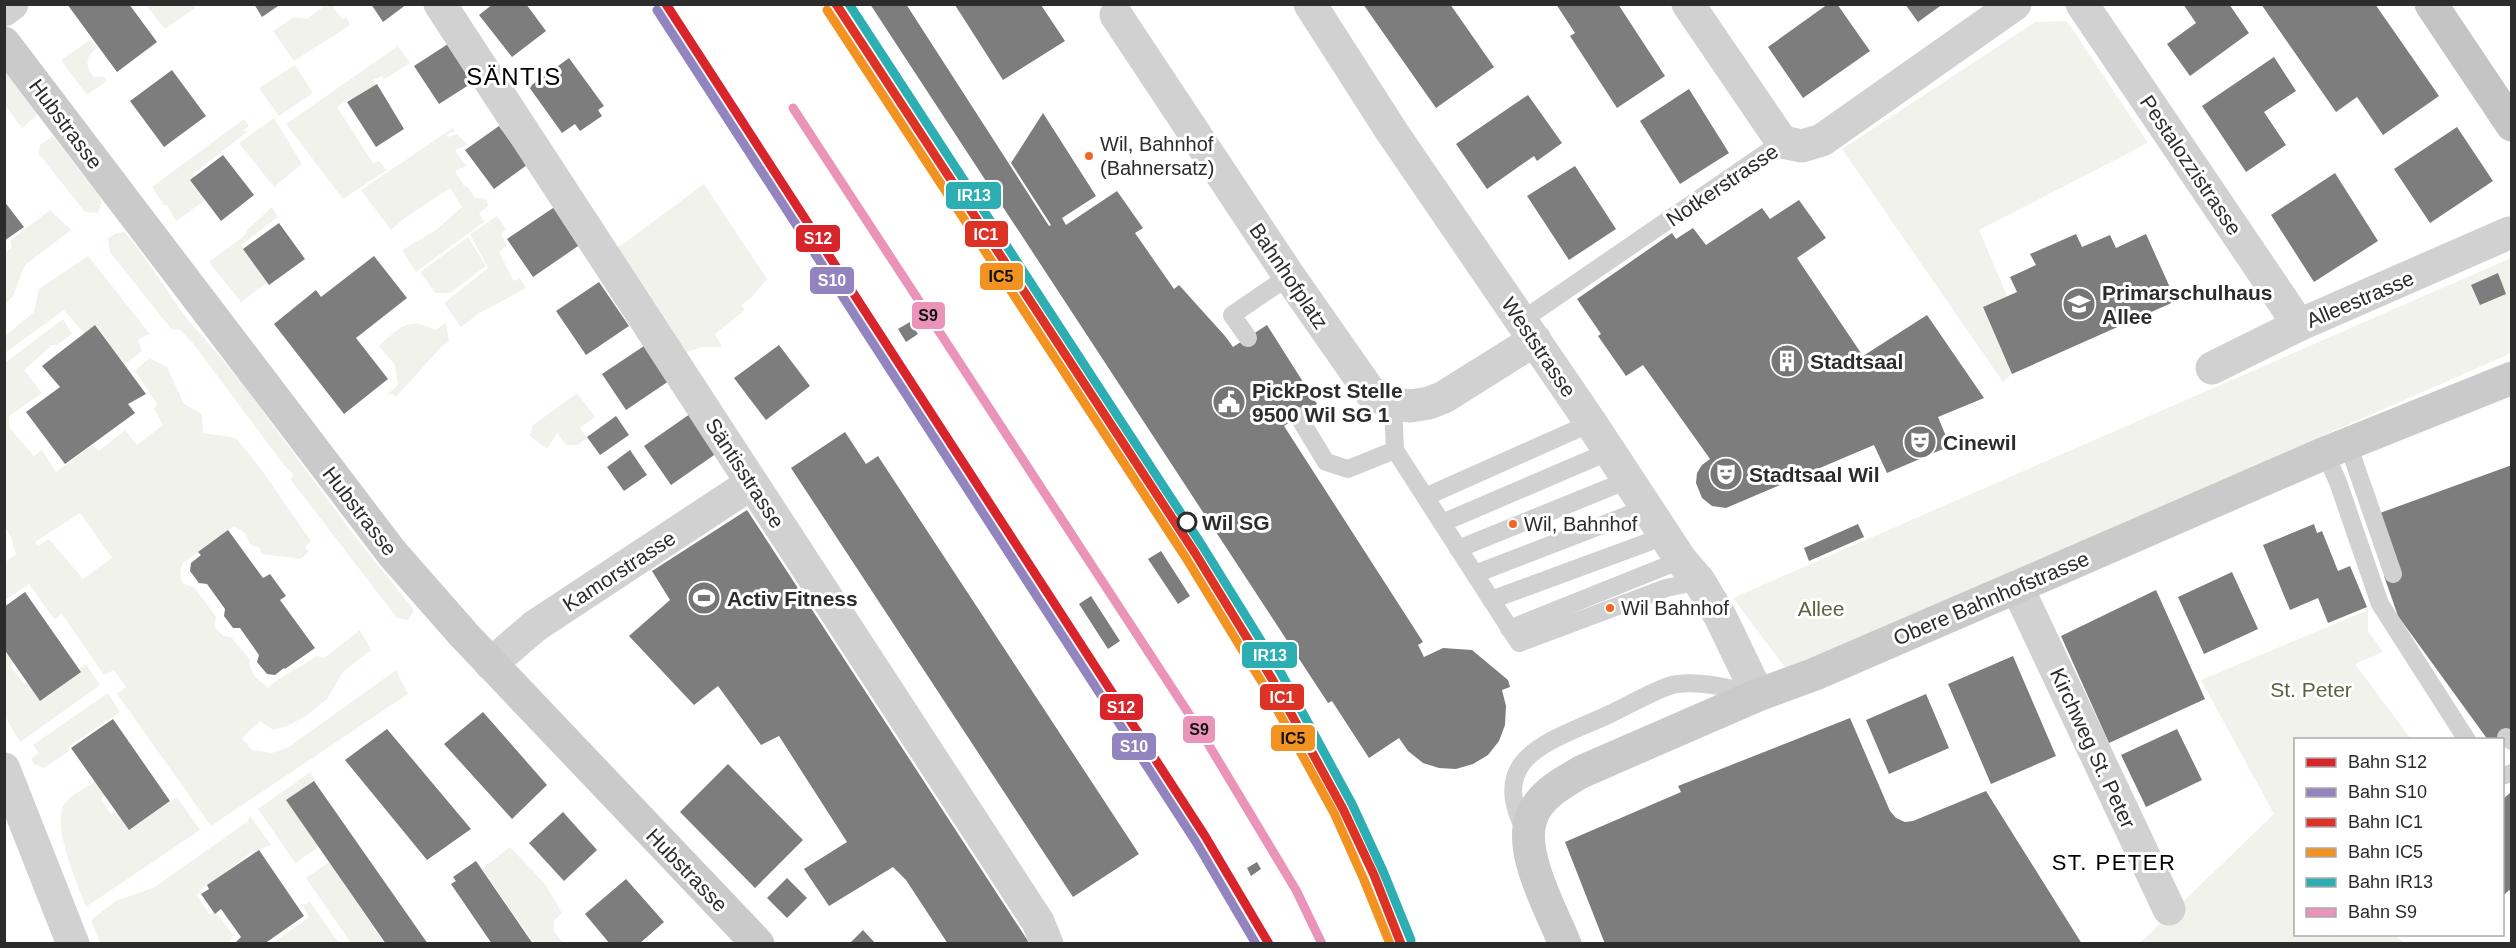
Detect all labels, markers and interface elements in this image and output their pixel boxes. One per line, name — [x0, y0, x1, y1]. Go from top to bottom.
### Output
district label: SÄNTIS — [466, 63, 562, 90]
street label: Hubstrasse — [25, 75, 107, 173]
street label: Pestalozzistrasse — [2136, 91, 2246, 239]
place label: Wil, Bahnhof (Bahnersatz) — [1100, 133, 1215, 179]
street label: Notkerstrasse — [1662, 139, 1782, 231]
marker: Wil, Bahnhof (Bahnersatz) — [1083, 150, 1095, 162]
line badge: IR13 — [945, 181, 1002, 210]
text: IR13 — [957, 187, 991, 204]
street label: Bahnhofplatz — [1245, 219, 1333, 333]
line badge: IC1 — [964, 220, 1009, 248]
line badge: S12 — [795, 224, 841, 253]
text: IC1 — [974, 226, 999, 243]
text: S12 — [804, 230, 832, 247]
line badge: IC5 — [979, 262, 1024, 291]
line badge: S10 — [809, 266, 855, 295]
street label: Alleestrasse — [2303, 266, 2417, 332]
text: IC5 — [989, 268, 1014, 285]
text: S10 — [818, 272, 846, 289]
place label: Primarschulhaus Allee — [2102, 281, 2272, 328]
school or university icon: Primarschulhaus Allee — [2061, 286, 2097, 322]
street label: Weststrasse — [1497, 293, 1581, 401]
line badge: S9 — [911, 301, 946, 330]
text: S9 — [918, 307, 938, 324]
building icon: Stadtsaal — [1769, 343, 1805, 379]
place label: Stadtsaal — [1810, 350, 1903, 373]
place label: PickPost Stelle 9500 Wil SG 1 — [1252, 379, 1403, 426]
public building icon: PickPost Stelle 9500 Wil SG 1 — [1211, 384, 1247, 420]
street label: Säntisstrasse — [701, 414, 789, 532]
theatre icon: Cinewil — [1902, 424, 1938, 460]
place label: Cinewil — [1943, 431, 2017, 454]
theatre icon: Stadtsaal Wil — [1708, 456, 1744, 492]
street label: Hubstrasse — [318, 462, 402, 560]
place label: Stadtsaal Wil — [1749, 463, 1880, 486]
place label: Wil SG — [1202, 511, 1269, 534]
marker: Wil SG — [1177, 512, 1197, 532]
place label: Wil, Bahnhof — [1524, 513, 1638, 535]
marker: Wil, Bahnhof — [1507, 518, 1519, 530]
street label: Kamorstrasse — [558, 526, 680, 616]
street label: Obere Bahnhofstrasse — [1890, 546, 2092, 650]
sports icon: Activ Fitness — [686, 580, 722, 616]
place label: Activ Fitness — [727, 587, 858, 610]
place label: Wil Bahnhof — [1621, 597, 1729, 619]
park label: Allee — [1798, 597, 1844, 620]
marker: Wil Bahnhof — [1604, 602, 1616, 614]
line badge: IR13 — [1241, 641, 1298, 669]
text: IR13 — [1253, 647, 1287, 664]
street label: Kirchweg St. Peter — [2046, 664, 2140, 832]
park label: St. Peter — [2270, 678, 2352, 701]
line badge: IC1 — [1259, 683, 1305, 711]
text: IC1 — [1270, 689, 1295, 706]
line badge: S12 — [1099, 693, 1144, 721]
text: S12 — [1107, 699, 1135, 716]
line badge: S9 — [1182, 715, 1216, 744]
text: S9 — [1189, 721, 1209, 738]
line badge: IC5 — [1270, 724, 1316, 752]
text: IC5 — [1281, 730, 1306, 747]
line badge: S10 — [1111, 732, 1157, 761]
text: S10 — [1120, 738, 1148, 755]
legend — [2294, 738, 2504, 936]
text: Bahn S12 — [2348, 752, 2427, 772]
text: Bahn S10 — [2348, 782, 2427, 802]
text: Bahn IC1 — [2348, 812, 2423, 832]
street label: Hubstrasse — [642, 824, 732, 916]
text: Bahn IC5 — [2348, 842, 2423, 862]
district label: ST. PETER — [2052, 850, 2176, 875]
text: Bahn IR13 — [2348, 872, 2433, 892]
text: Bahn S9 — [2348, 902, 2417, 922]

